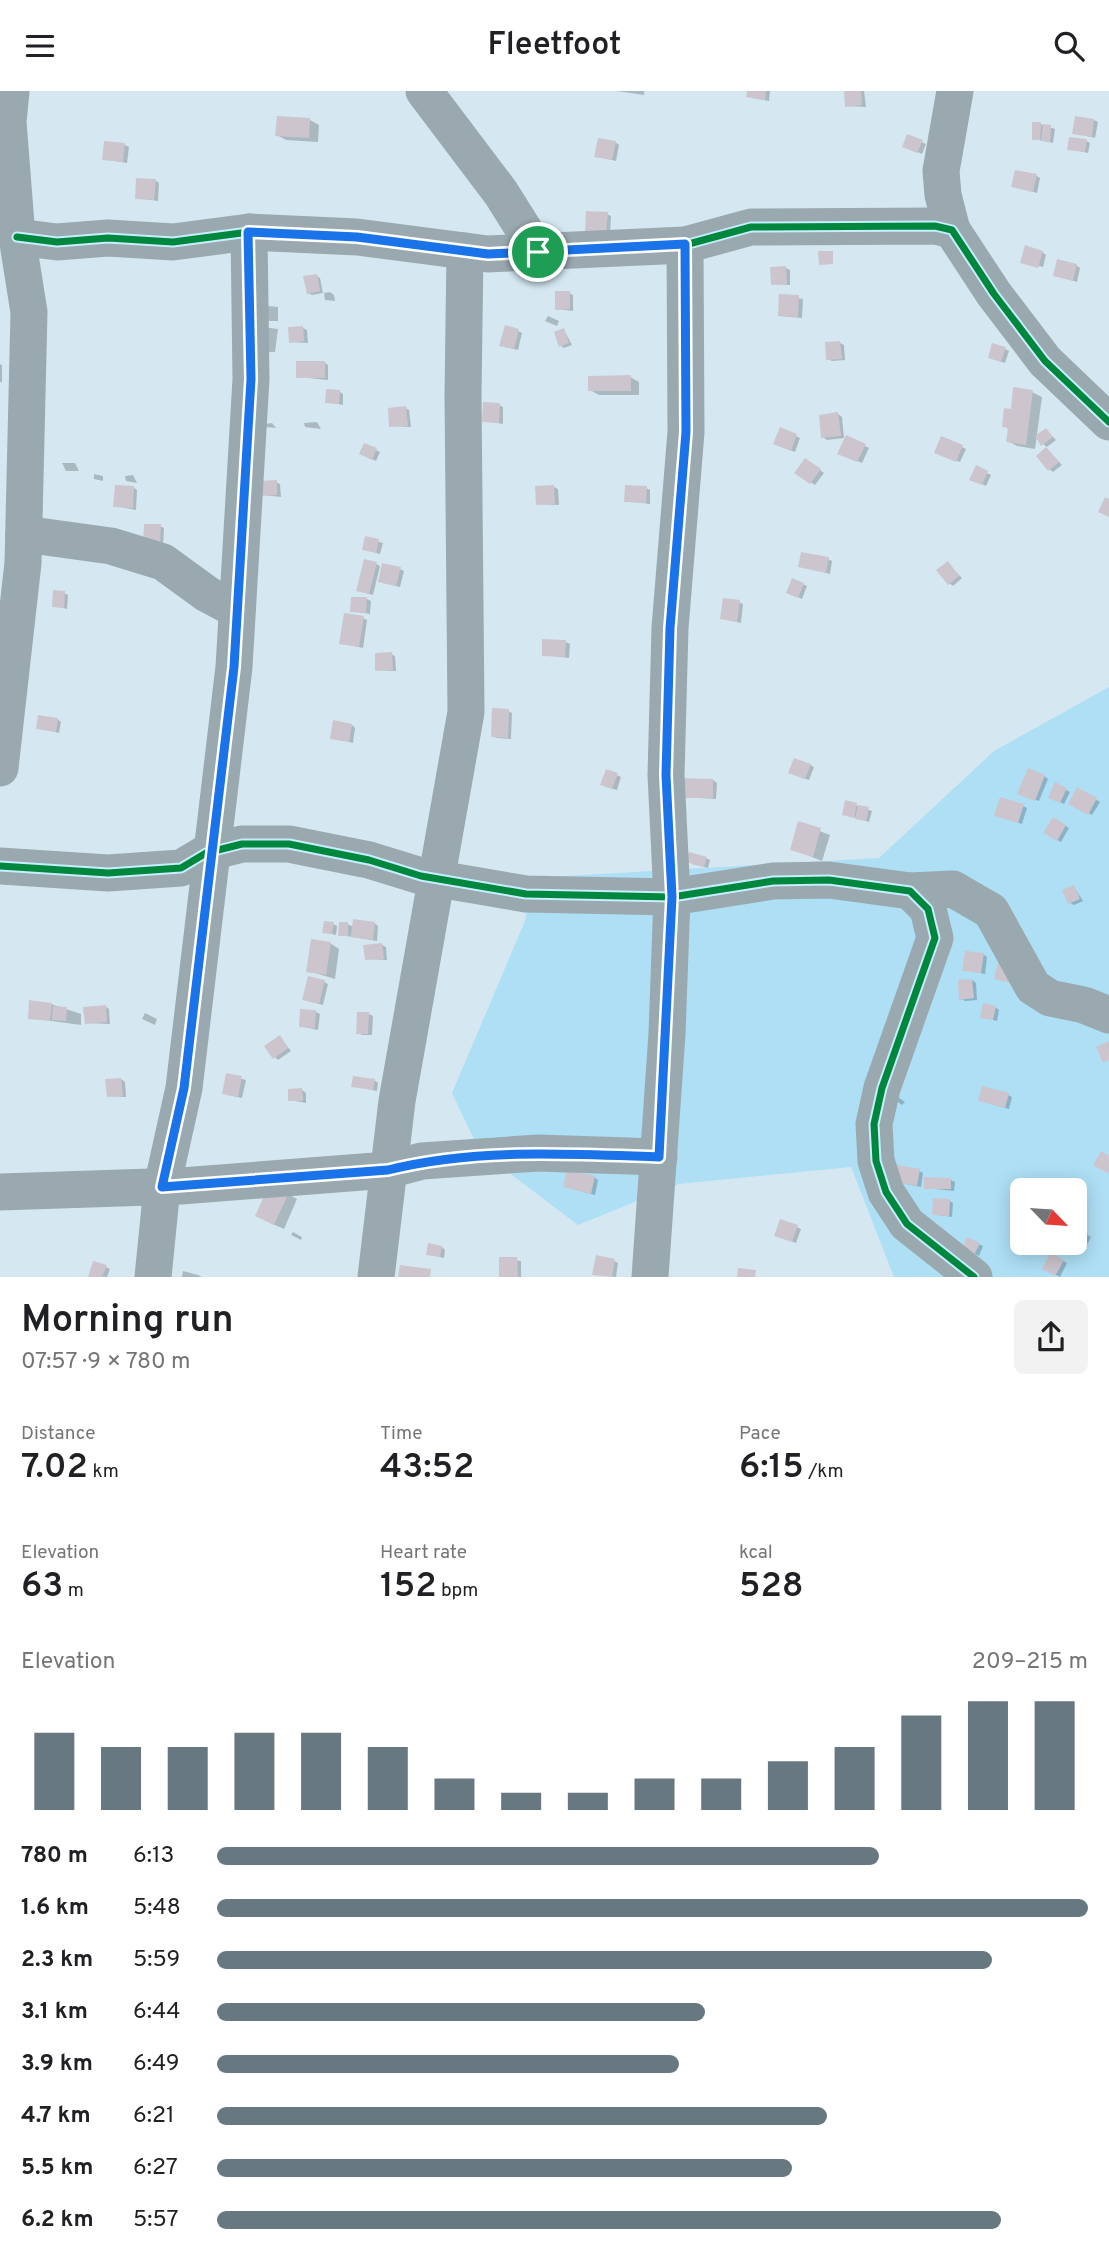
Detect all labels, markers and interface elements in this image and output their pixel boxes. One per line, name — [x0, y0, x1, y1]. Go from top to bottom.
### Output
text: Fleetfoot — [488, 26, 622, 66]
icon: menu — [21, 27, 59, 65]
icon: search — [1050, 27, 1088, 65]
pin — [508, 222, 568, 282]
icon: arrive — [519, 233, 557, 271]
north arrow — [1010, 1178, 1087, 1255]
map controls — [1010, 1178, 1087, 1255]
text: Morning run — [21, 1297, 234, 1346]
button: share — [1014, 1300, 1088, 1374]
text: 07:57 · 9 × 780 m — [21, 1348, 191, 1377]
text: Distance — [21, 1422, 96, 1446]
text: Time — [380, 1422, 423, 1446]
text: Pace — [739, 1422, 781, 1446]
text: 7.02 — [21, 1446, 88, 1490]
text: 43:52 — [380, 1446, 474, 1490]
text: 6:15 — [739, 1446, 804, 1490]
text: km — [88, 1460, 119, 1484]
text: /km — [804, 1460, 844, 1484]
text: Elevation — [21, 1541, 99, 1565]
text: Heart rate — [380, 1541, 467, 1565]
text: kcal — [739, 1541, 773, 1565]
text: 63 — [21, 1565, 63, 1609]
text: 152 — [380, 1565, 437, 1609]
text: 528 — [739, 1565, 804, 1609]
text: m — [63, 1579, 84, 1603]
text: bpm — [437, 1579, 478, 1603]
text: Elevation — [21, 1648, 116, 1677]
text: 209–215 m — [972, 1648, 1088, 1677]
text: 780 m — [21, 1842, 88, 1871]
text: 6:13 — [133, 1842, 174, 1871]
text: 1.6 km — [21, 1894, 89, 1923]
text: 5:48 — [133, 1894, 181, 1923]
text: 2.3 km — [21, 1946, 93, 1975]
text: 5:59 — [133, 1946, 180, 1975]
text: 3.1 km — [21, 1998, 88, 2027]
text: 6:44 — [133, 1998, 180, 2027]
text: 3.9 km — [21, 2050, 93, 2079]
text: 6:49 — [133, 2050, 180, 2079]
text: 4.7 km — [21, 2102, 91, 2131]
text: 6:21 — [133, 2102, 175, 2131]
text: 5.5 km — [21, 2154, 94, 2183]
text: 6:27 — [133, 2154, 178, 2183]
text: 6.2 km — [21, 2206, 94, 2235]
text: 5:57 — [133, 2206, 179, 2235]

